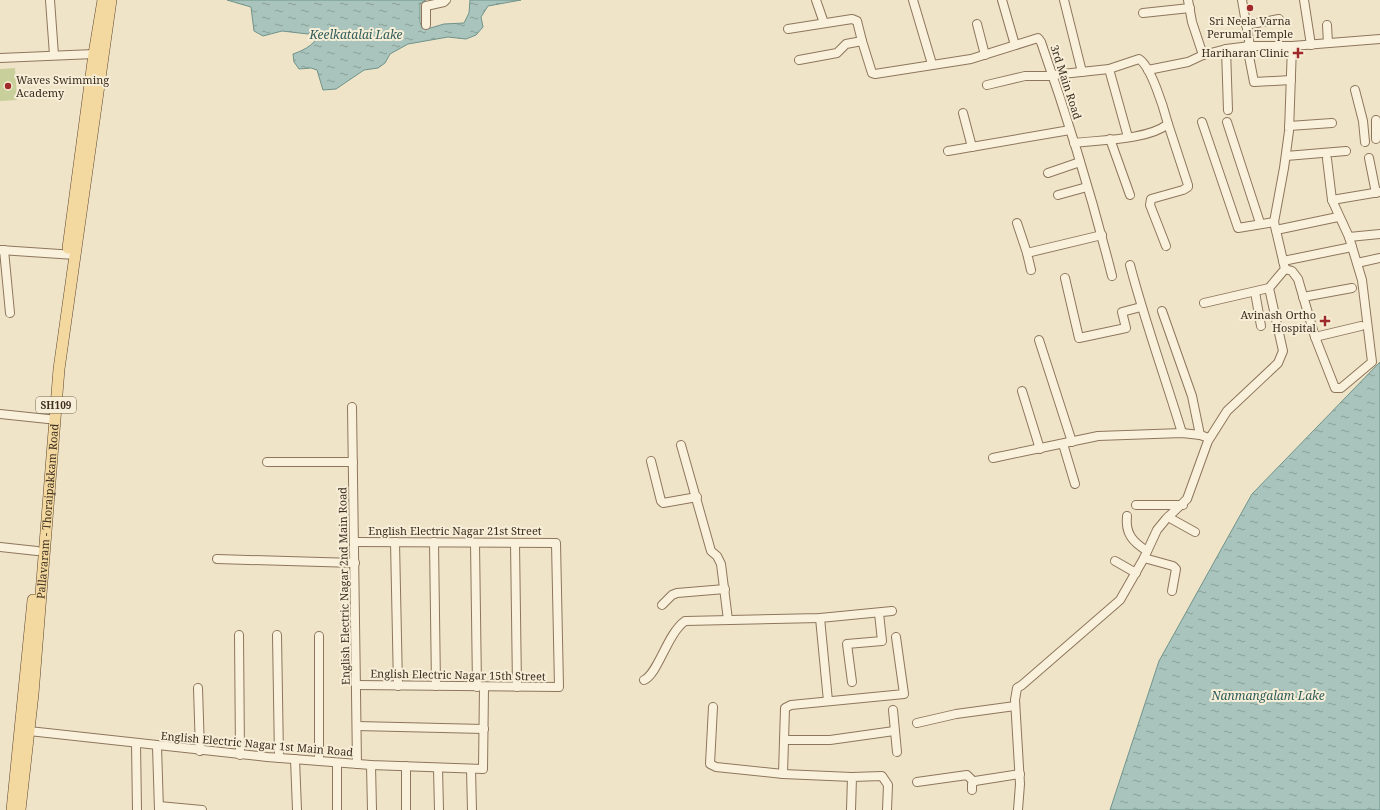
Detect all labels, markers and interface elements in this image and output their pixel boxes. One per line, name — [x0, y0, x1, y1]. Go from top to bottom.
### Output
marker: Sri Neela Varna Perumal Temple — [1245, 3, 1255, 13]
place label: Sri Neela Varna Perumal Temple — [1207, 13, 1293, 41]
water label: Keelkatalai Lake — [308, 26, 403, 43]
street label: 3rd Main Road — [1047, 43, 1086, 121]
place label: Hariharan Clinic — [1201, 45, 1289, 60]
marker: Hariharan Clinic — [1292, 47, 1304, 59]
place label: Waves Swimming Academy — [16, 72, 109, 100]
marker: Waves Swimming Academy — [3, 81, 13, 91]
place label: Avinash Ortho Hospital — [1240, 307, 1317, 335]
marker: Avinash Ortho Hospital — [1319, 315, 1331, 327]
road number: SH109 — [36, 397, 76, 413]
street label: Pallavaram - Thoraipakkam Road — [33, 423, 62, 600]
street label: English Electric Nagar 2nd Main Road — [334, 487, 353, 685]
street label: English Electric Nagar 21st Street — [368, 523, 542, 538]
street label: English Electric Nagar 15th Street — [370, 665, 546, 684]
water label: Nanmangalam Lake — [1210, 687, 1325, 704]
street label: English Electric Nagar 1st Main Road — [160, 728, 354, 759]

